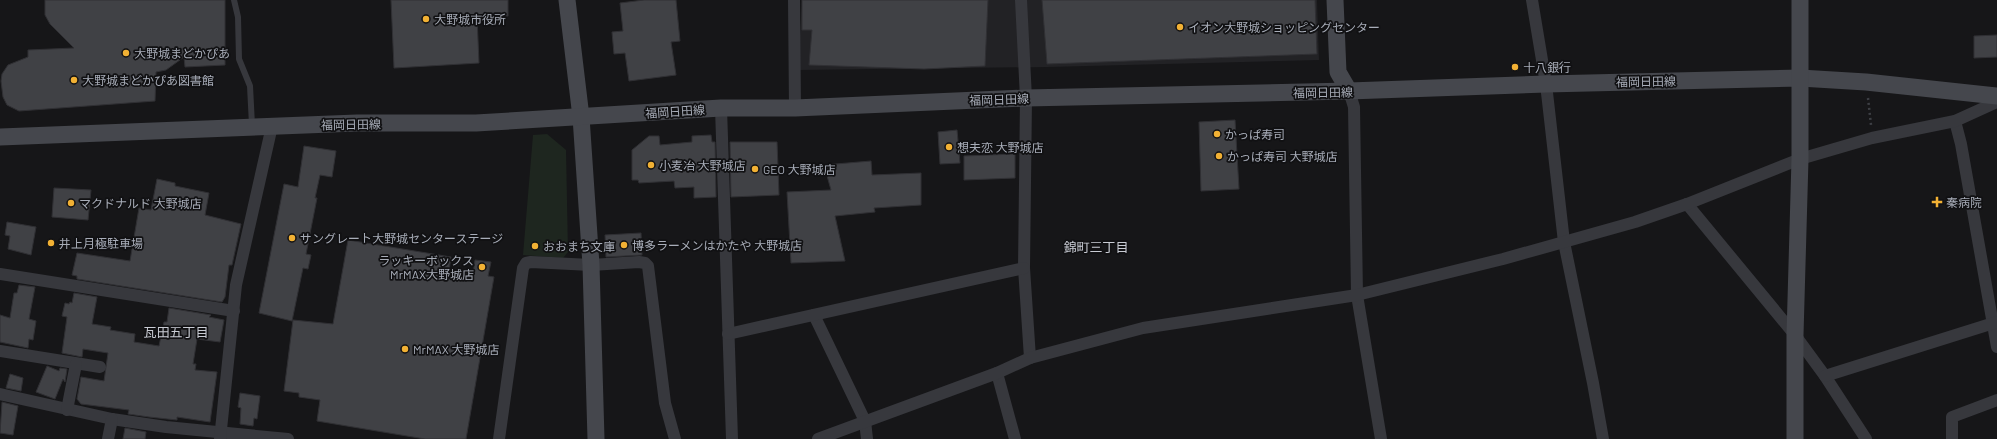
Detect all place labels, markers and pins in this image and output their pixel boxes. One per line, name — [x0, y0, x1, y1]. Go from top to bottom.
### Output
place label: 大野城市役所 — [434, 12, 506, 26]
marker: 大野城市役所 — [421, 14, 431, 24]
place label: イオン大野城ショッピングセンター — [1188, 20, 1380, 34]
marker: イオン大野城ショッピングセンター — [1175, 22, 1185, 32]
place label: 大野城まどかぴあ — [134, 46, 230, 60]
marker: 大野城まどかぴあ — [121, 48, 131, 58]
place label: 十八銀行 — [1523, 60, 1571, 74]
marker: 十八銀行 — [1510, 62, 1520, 72]
place label: 大野城まどかぴあ図書館 — [82, 73, 214, 87]
marker: 大野城まどかぴあ図書館 — [69, 75, 79, 85]
place label: かっぱ寿司 — [1225, 127, 1285, 141]
marker: かっぱ寿司 — [1212, 129, 1222, 139]
place label: 想夫恋 大野城店 — [957, 140, 1043, 154]
marker: 想夫恋 大野城店 — [944, 142, 954, 152]
place label: かっぱ寿司 大野城店 — [1227, 149, 1337, 163]
marker: かっぱ寿司 大野城店 — [1214, 151, 1224, 161]
place label: 小麦冶 大野城店 — [659, 158, 745, 172]
marker: 小麦冶 大野城店 — [646, 160, 656, 170]
place label: GEO 大野城店 — [763, 162, 835, 176]
marker: GEO 大野城店 — [750, 164, 760, 174]
place label: 秦病院 — [1946, 195, 1982, 209]
place label: マクドナルド 大野城店 — [79, 196, 201, 210]
marker: 秦病院 — [1931, 196, 1943, 208]
marker: マクドナルド 大野城店 — [66, 198, 76, 208]
place label: サングレート大野城センターステージ — [300, 231, 503, 245]
marker: サングレート大野城センターステージ — [287, 233, 297, 243]
place label: 井上月極駐車場 — [59, 236, 143, 250]
marker: 井上月極駐車場 — [46, 238, 56, 248]
place label: 博多ラーメンはかたや 大野城店 — [632, 238, 802, 252]
place label: おおまち文庫 — [543, 239, 615, 253]
marker: 博多ラーメンはかたや 大野城店 — [619, 240, 629, 250]
marker: おおまち文庫 — [530, 241, 540, 251]
place label: ラッキーボックス MrMAX大野城店 — [378, 253, 474, 281]
marker: ラッキーボックス MrMAX大野城店 — [477, 262, 487, 272]
place label: MrMAX 大野城店 — [413, 342, 499, 356]
marker: MrMAX 大野城店 — [400, 344, 410, 354]

